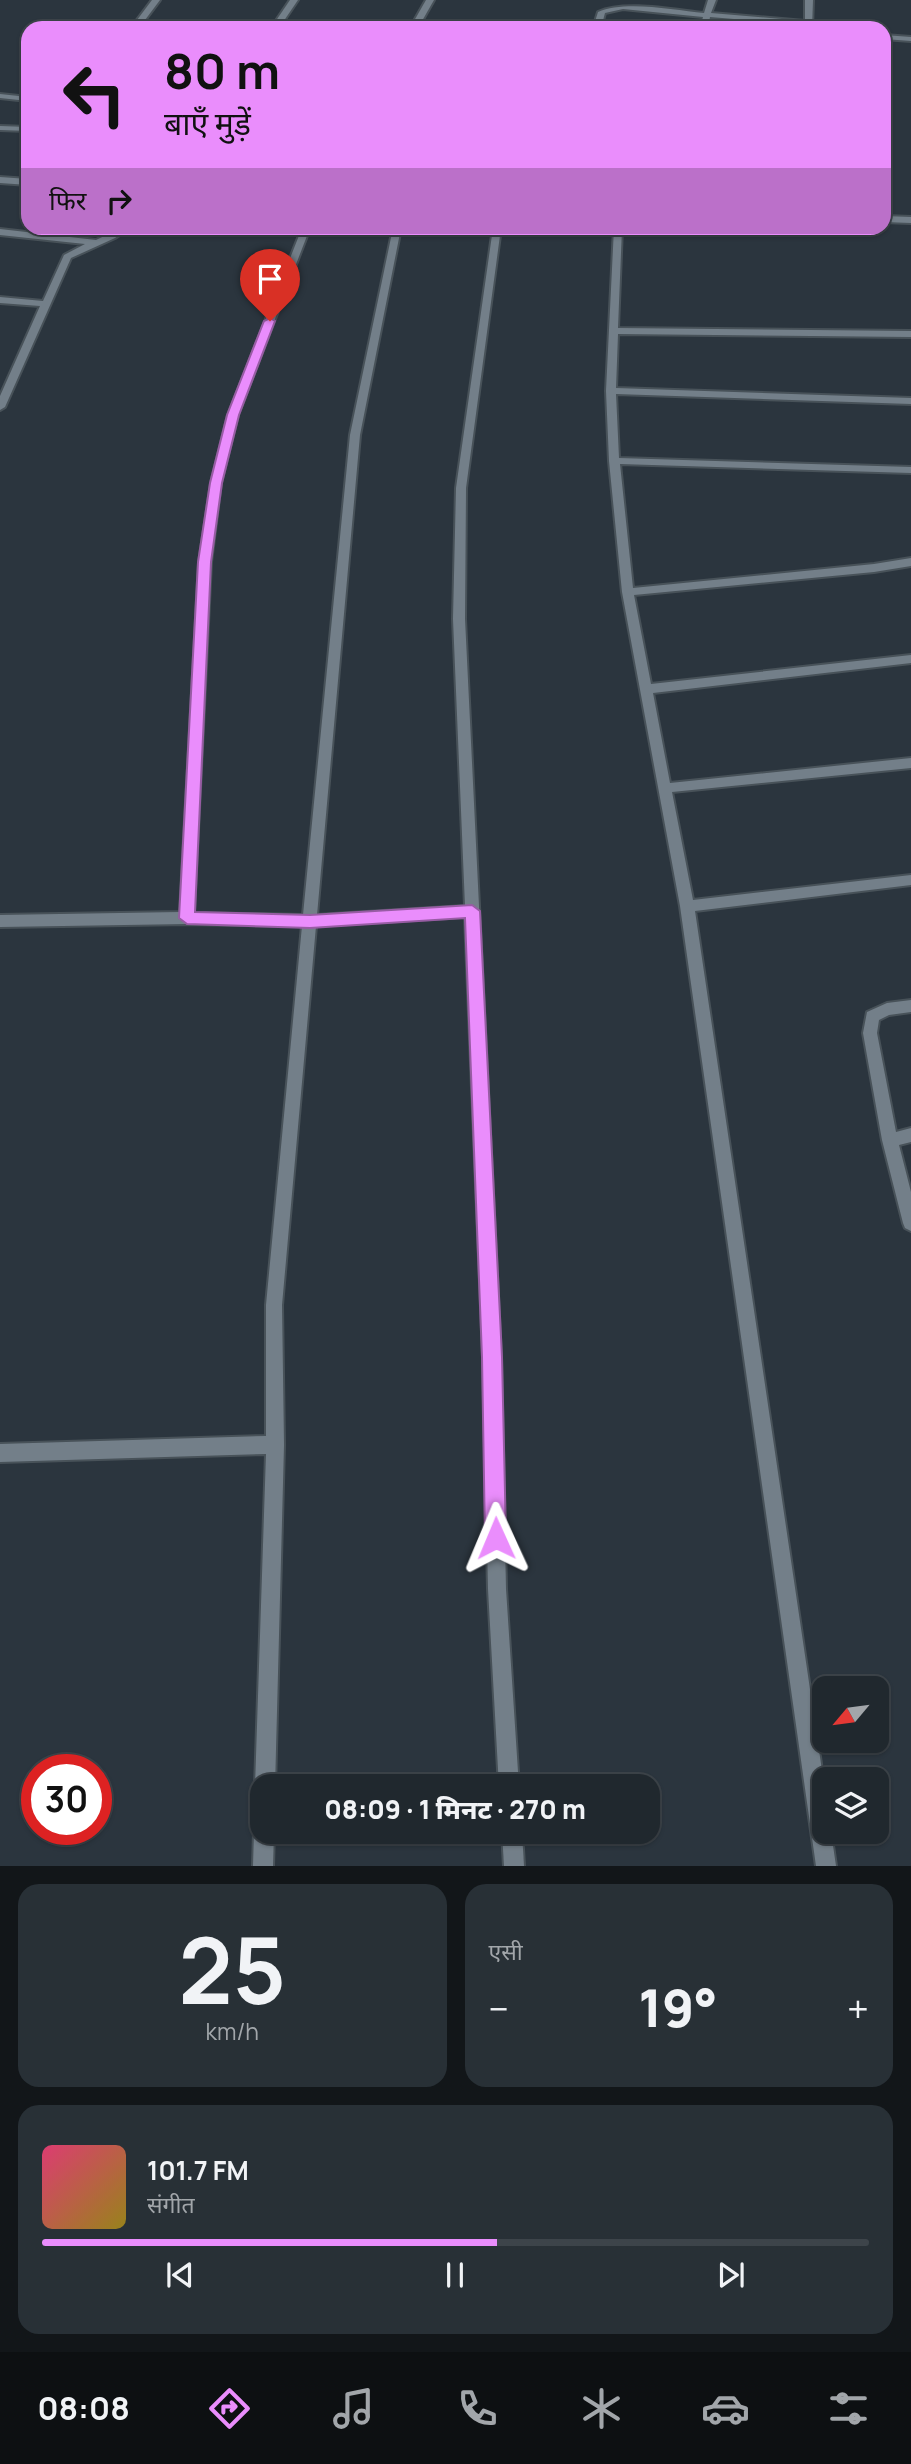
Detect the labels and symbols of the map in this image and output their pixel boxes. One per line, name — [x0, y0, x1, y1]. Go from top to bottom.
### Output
pin — [240, 249, 300, 321]
position arrow — [459, 1501, 533, 1575]
north arrow — [812, 1676, 889, 1754]
speed limit sign: 30 — [21, 1754, 112, 1845]

